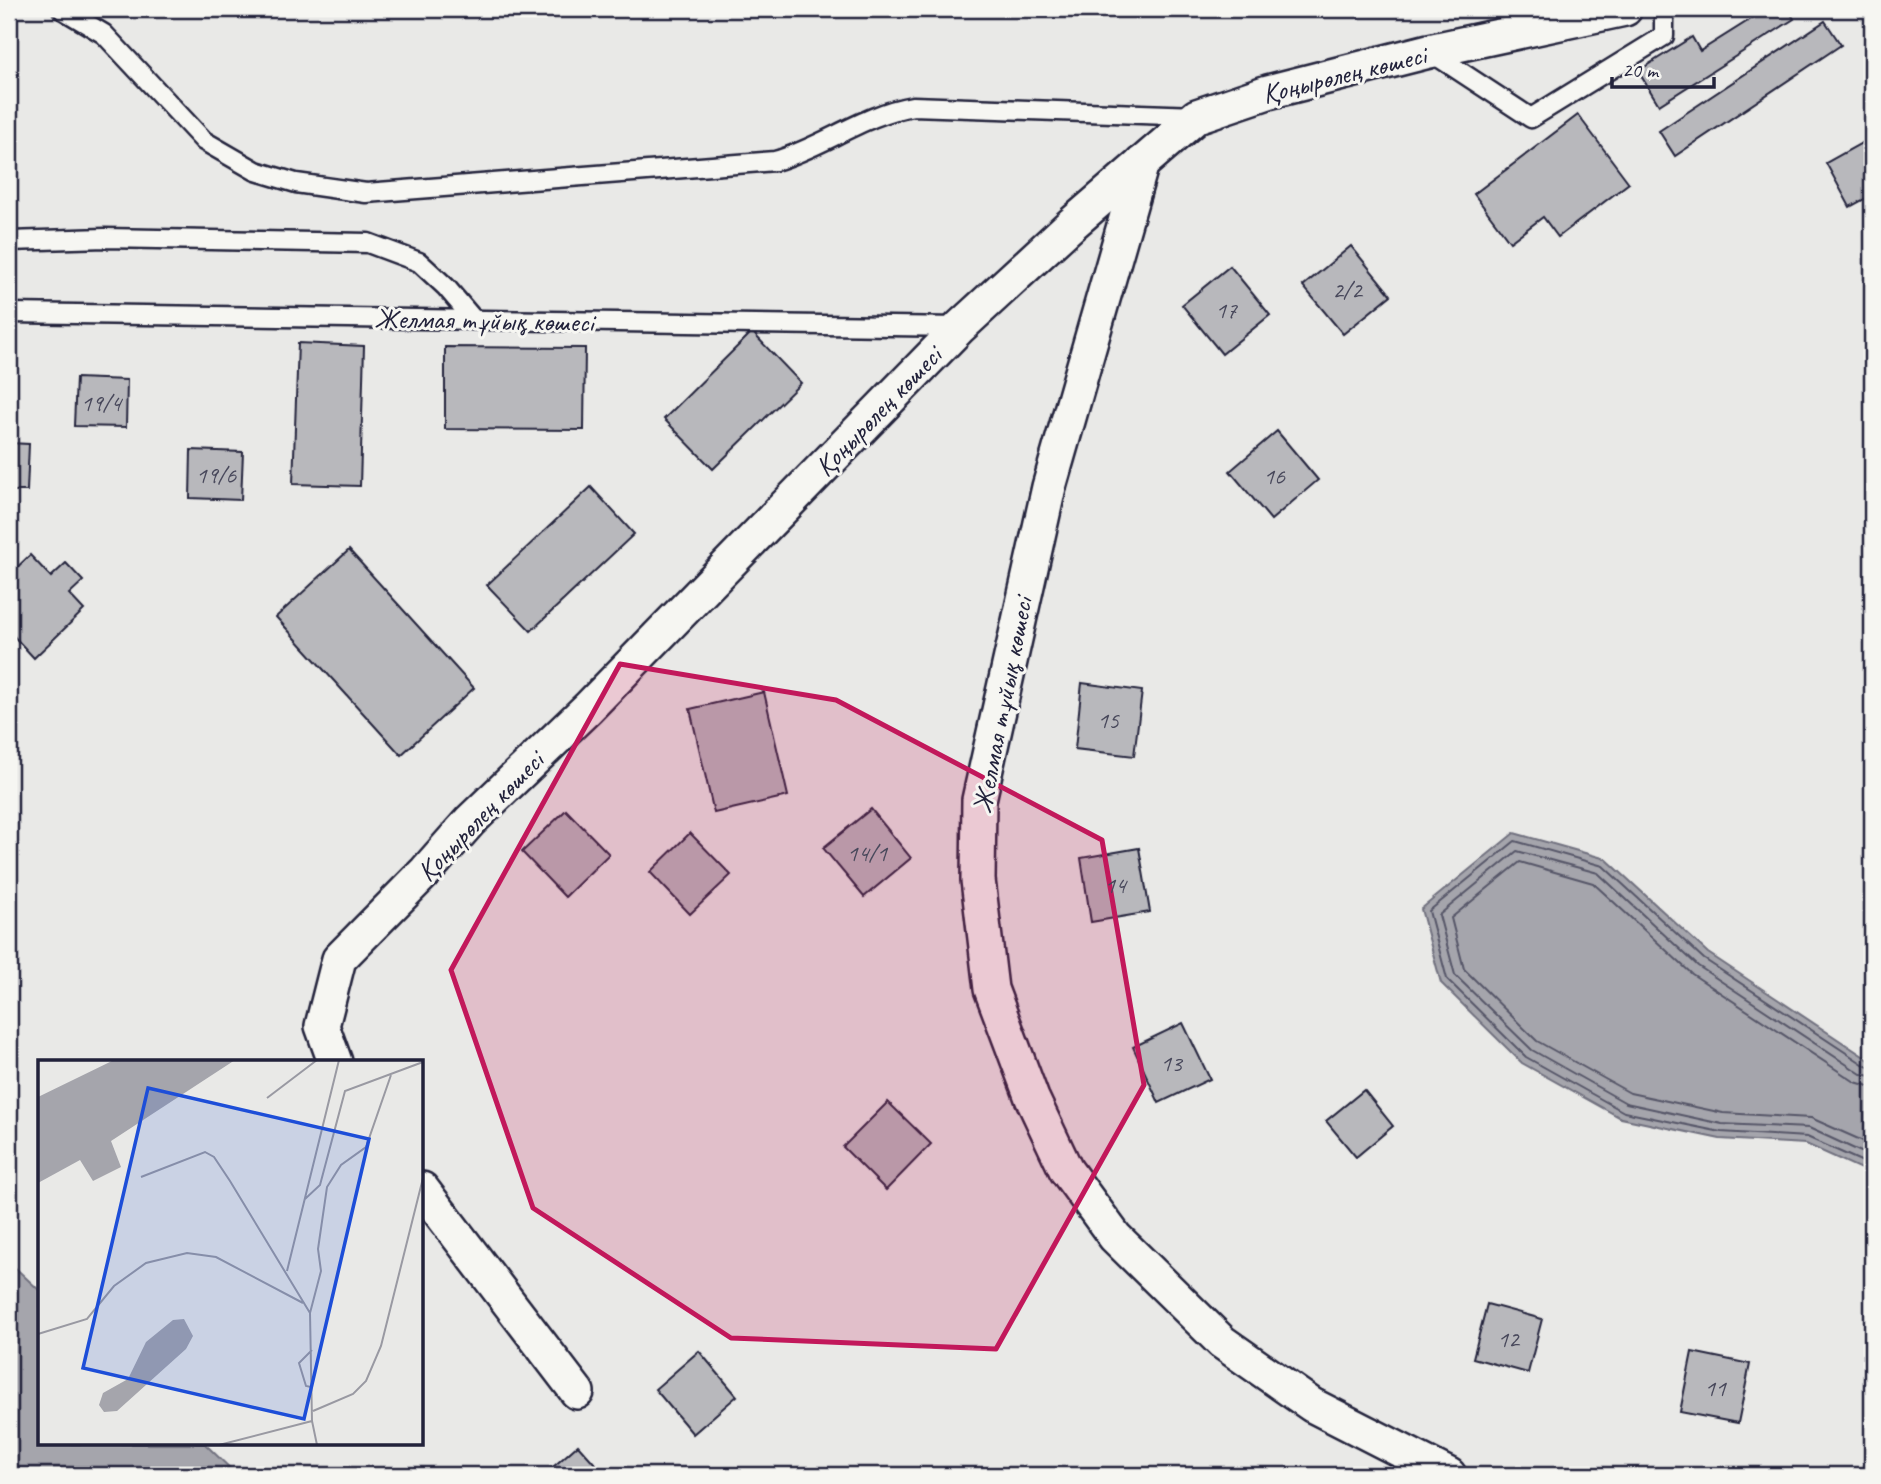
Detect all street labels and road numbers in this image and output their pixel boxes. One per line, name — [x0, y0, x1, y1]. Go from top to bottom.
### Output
street label: Қоңырөлең көшесі — [1258, 36, 1433, 111]
street label: Желмая тұйық көшесі — [374, 301, 598, 339]
street label: Қоңырөлең көшесі — [807, 336, 951, 483]
street label: Желмая тұйық көшесі — [964, 590, 1041, 816]
street label: Қоңырөлең көшесі — [409, 741, 553, 888]

